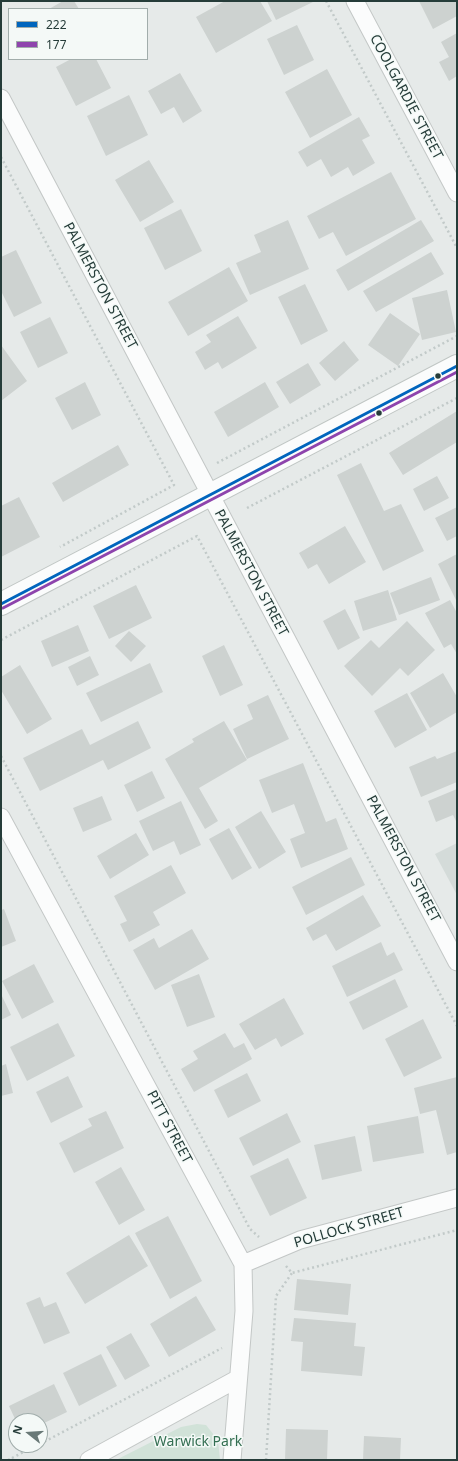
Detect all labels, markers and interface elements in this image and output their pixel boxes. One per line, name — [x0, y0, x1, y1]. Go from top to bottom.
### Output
legend — [8, 8, 148, 60]
text: 222 — [46, 16, 67, 33]
street label: COOLGARDIE STREET — [366, 32, 446, 162]
text: 177 — [46, 36, 67, 53]
street label: PALMERSTON STREET — [59, 220, 141, 352]
unlabelled marker — [433, 371, 443, 381]
unlabelled marker — [374, 408, 384, 418]
street label: PALMERSTON STREET — [210, 507, 292, 639]
street label: PALMERSTON STREET — [362, 793, 444, 925]
street label: PITT STREET — [143, 1088, 195, 1166]
street label: POLLOCK STREET — [292, 1204, 406, 1252]
north arrow — [8, 1413, 48, 1453]
text: N — [9, 1423, 25, 1436]
park label: Warwick Park — [154, 1434, 242, 1450]

